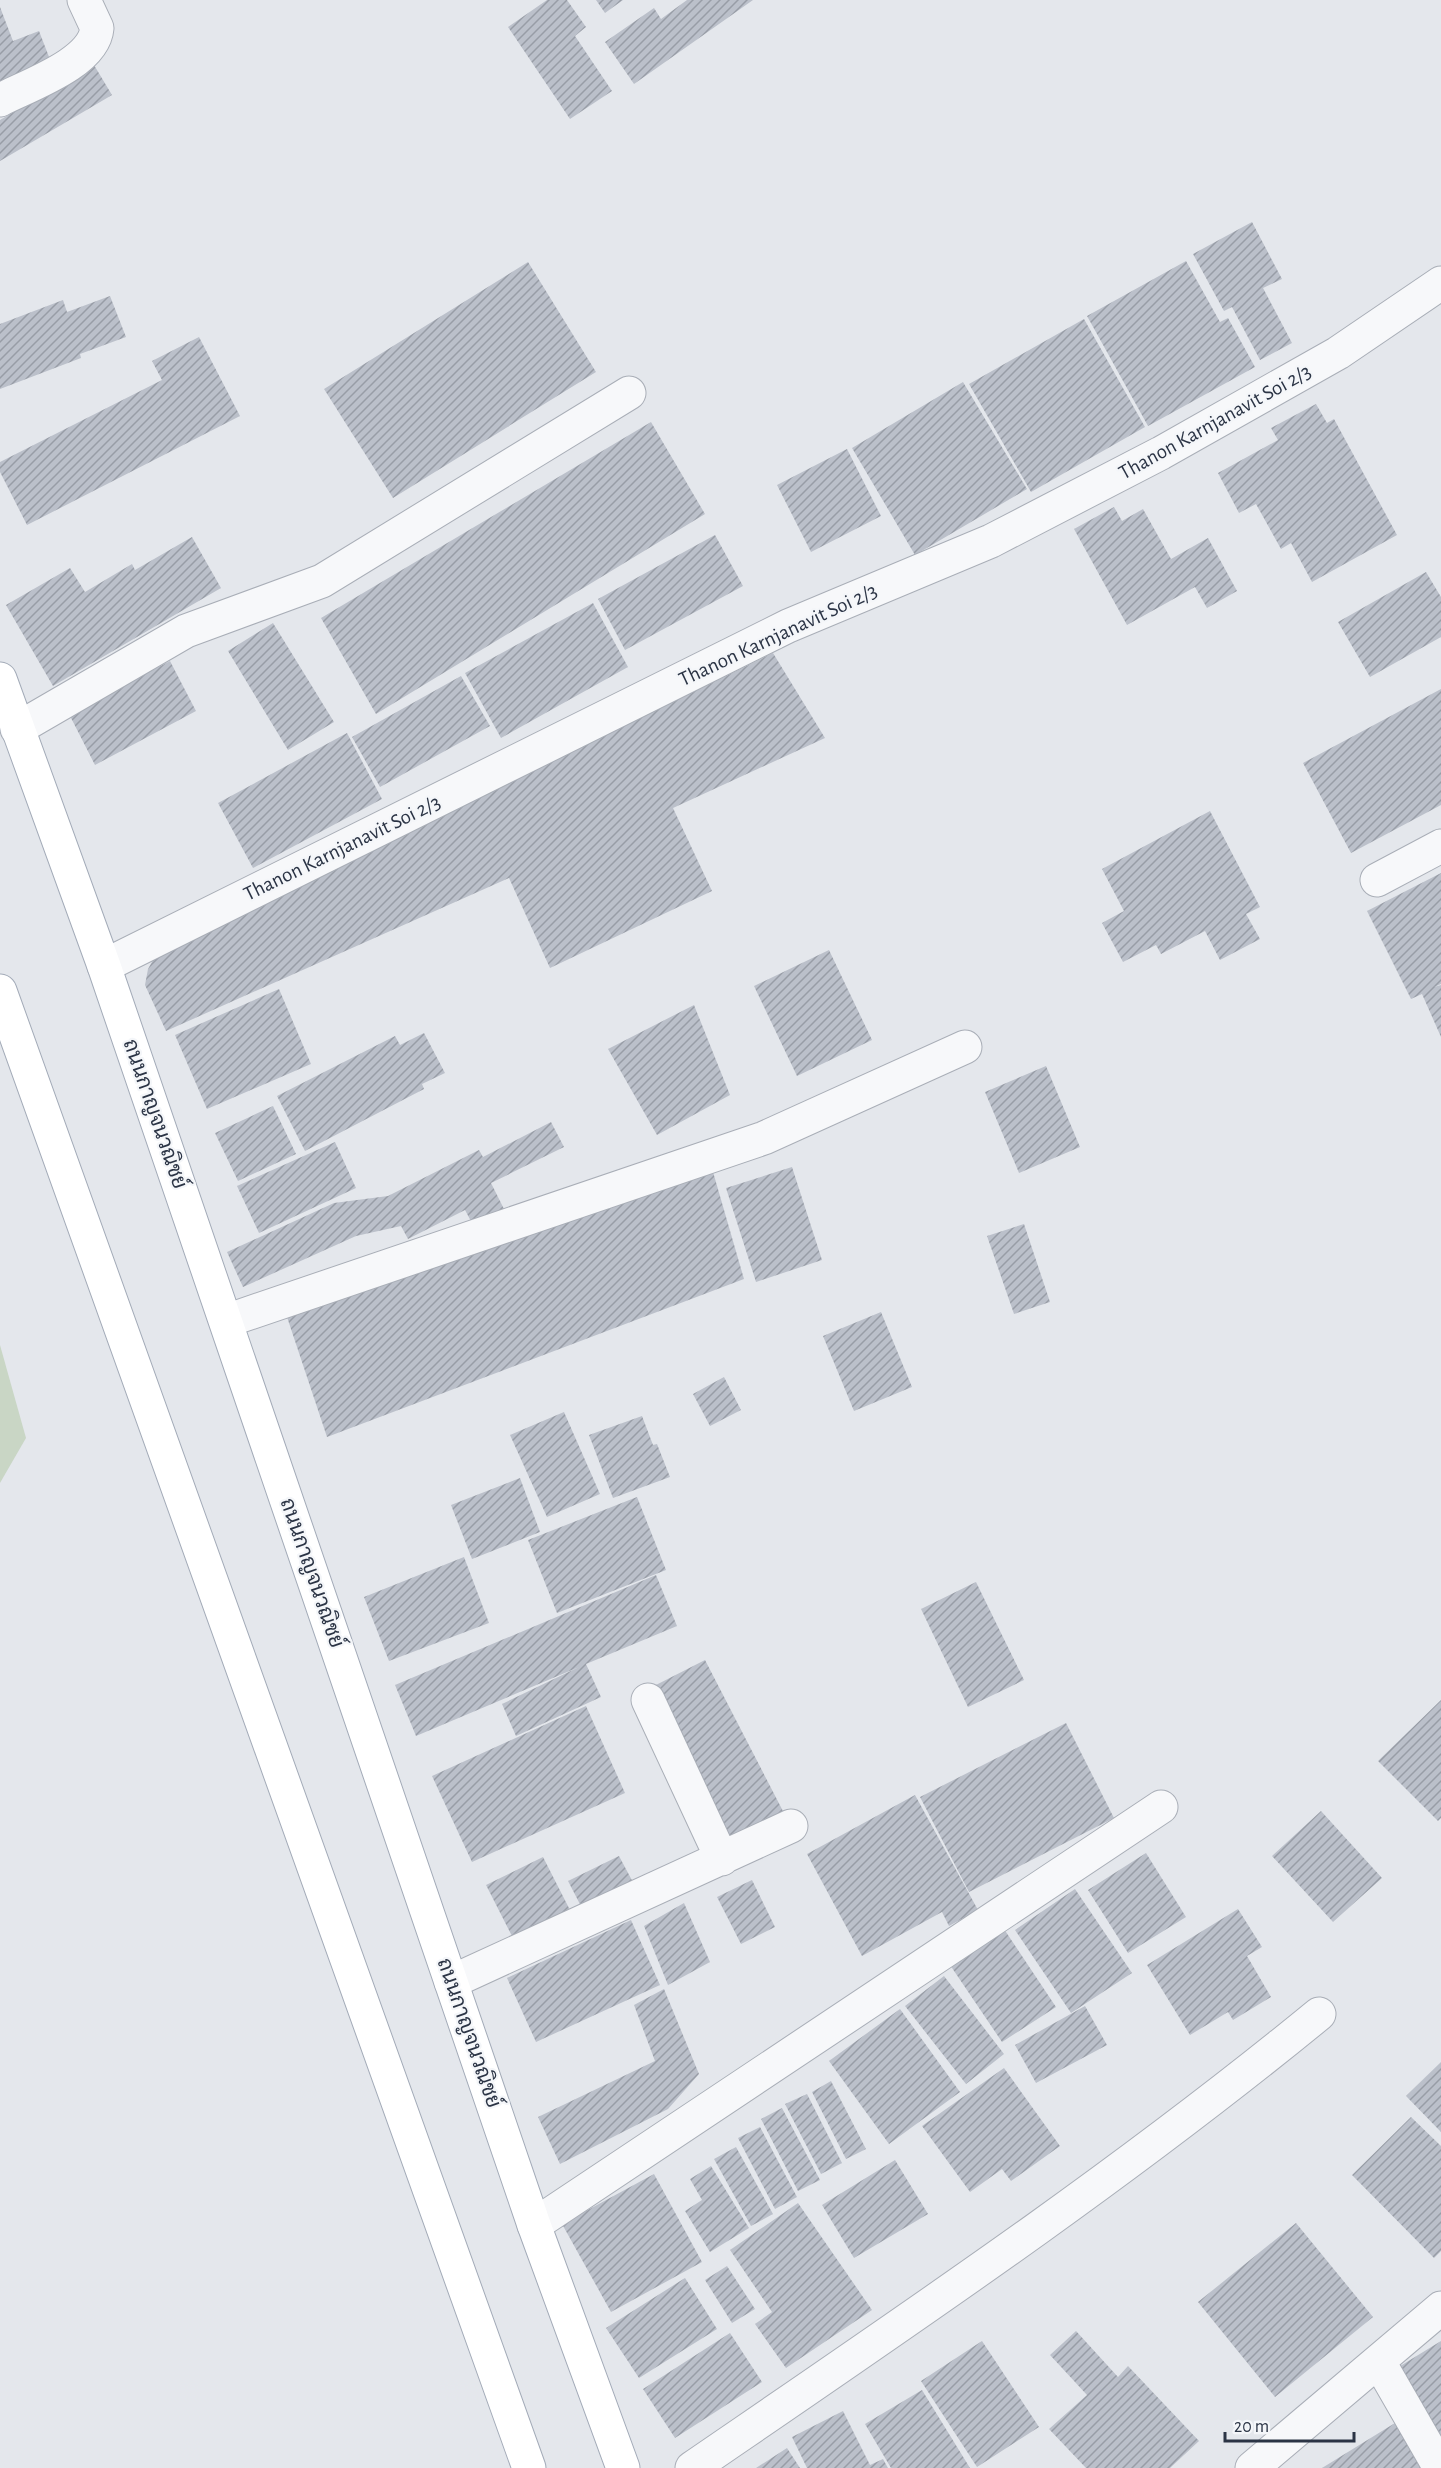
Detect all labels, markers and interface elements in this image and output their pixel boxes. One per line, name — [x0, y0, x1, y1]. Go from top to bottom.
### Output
street label: Thanon Karnjanavit Soi 2/3 — [1115, 360, 1315, 484]
street label: Thanon Karnjanavit Soi 2/3 — [676, 580, 880, 690]
street label: Thanon Karnjanavit Soi 2/3 — [240, 791, 444, 905]
street label: ถนนกาญจนวณิชย์ — [119, 1035, 194, 1192]
street label: ถนนกาญจนวณิชย์ — [276, 1494, 351, 1651]
street label: ถนนกาญจนวณิชย์ — [433, 1954, 508, 2111]
scale bar — [1225, 2405, 1354, 2443]
text: 20 m — [1234, 2418, 1269, 2436]

